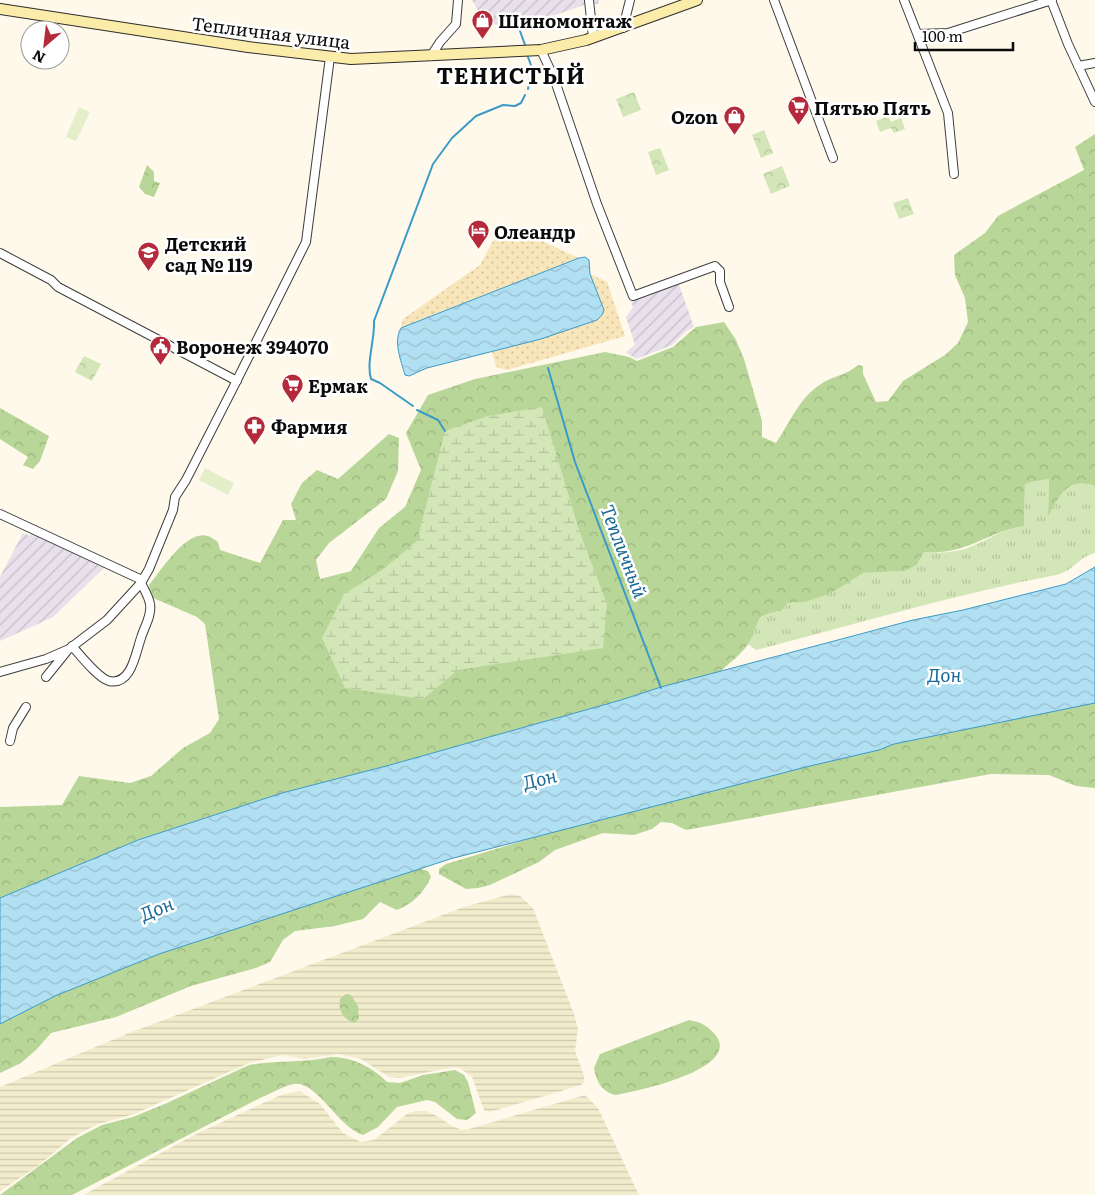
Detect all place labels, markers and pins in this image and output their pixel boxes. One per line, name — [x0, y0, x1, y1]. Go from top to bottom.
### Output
place label: Шиномонтаж — [498, 7, 633, 34]
shop icon: Шиномонтаж — [470, 8, 494, 39]
place label: Пятью Пять — [814, 94, 931, 121]
supermarket icon: Пятью Пять — [786, 95, 810, 126]
place label: Ozon — [671, 103, 718, 130]
shop icon: Ozon — [722, 104, 746, 135]
place label: Олеандр — [494, 218, 576, 245]
hotel icon: Олеандр — [466, 219, 490, 250]
place label: Детский сад № 119 — [165, 230, 253, 278]
school or university icon: Детский сад № 119 — [137, 241, 161, 272]
place label: Воронеж 394070 — [176, 333, 329, 360]
public building icon: Воронеж 394070 — [148, 334, 172, 365]
place label: Ермак — [308, 372, 368, 399]
supermarket icon: Ермак — [280, 373, 304, 404]
place label: Фармия — [271, 413, 347, 440]
pharmacy icon: Фармия — [243, 414, 267, 445]

